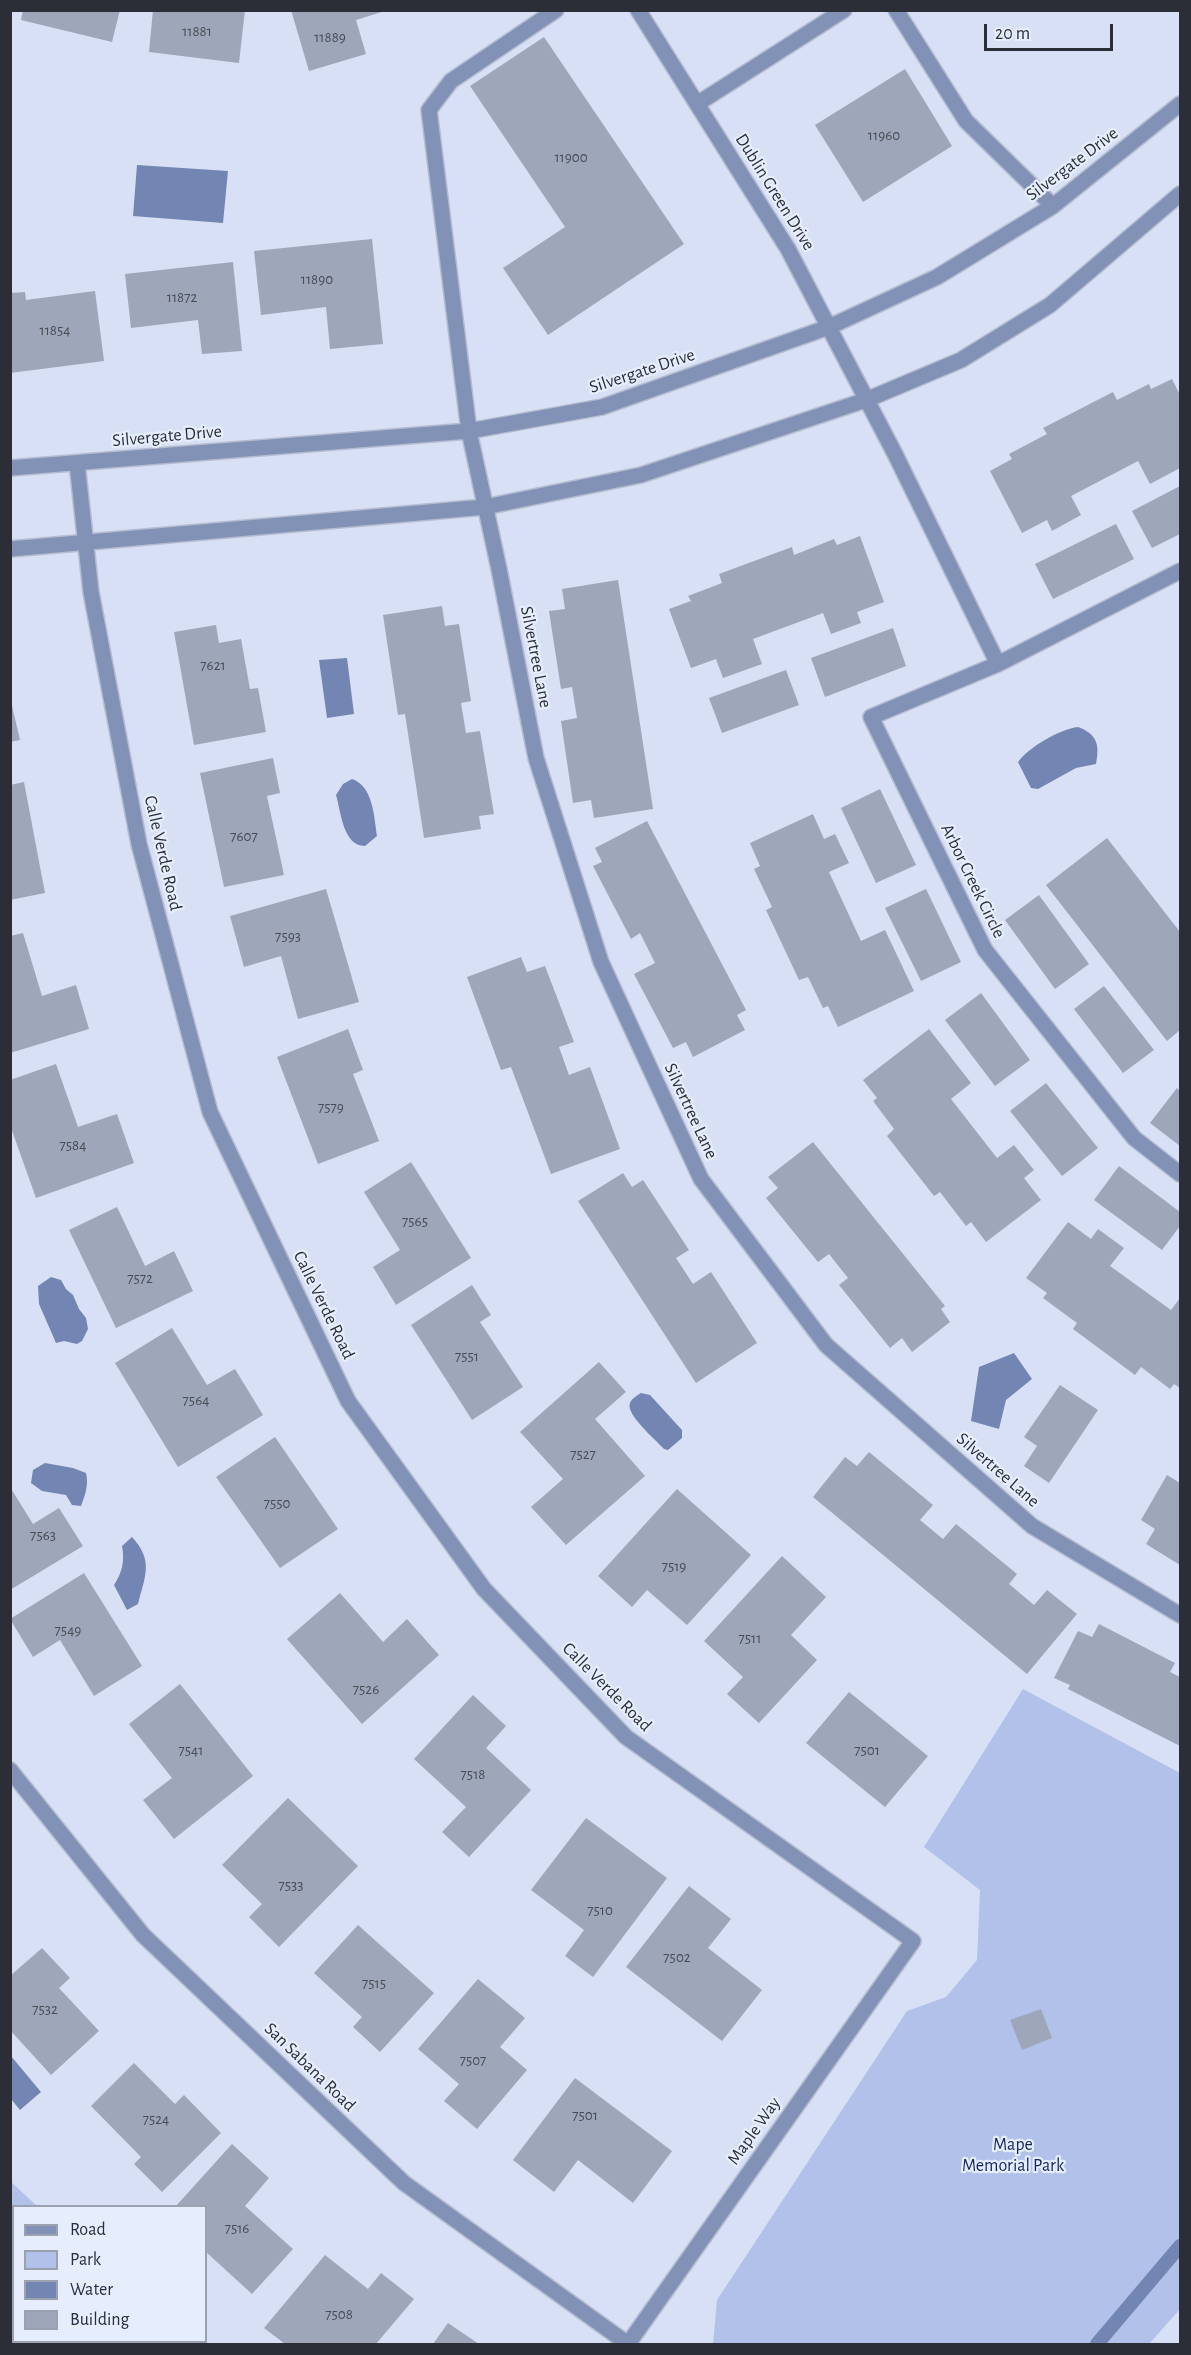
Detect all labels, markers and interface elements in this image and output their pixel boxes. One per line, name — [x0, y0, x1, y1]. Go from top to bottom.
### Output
scale bar — [987, 12, 1116, 50]
house number: 11881 — [182, 22, 212, 40]
text: 20 m — [995, 25, 1030, 43]
house number: 11889 — [314, 28, 346, 46]
street label: Silvergate Drive — [1022, 122, 1122, 206]
house number: 11960 — [868, 126, 900, 144]
street label: Dublin Green Drive — [730, 130, 820, 254]
house number: 11900 — [554, 148, 588, 166]
house number: 11890 — [301, 270, 333, 288]
house number: 11872 — [167, 288, 197, 306]
house number: 11854 — [40, 321, 70, 339]
street label: Silvergate Drive — [586, 344, 698, 398]
street label: Silvergate Drive — [111, 420, 223, 452]
street label: Silvertree Lane — [516, 604, 556, 710]
house number: 7621 — [200, 656, 226, 674]
street label: Calle Verde Road — [139, 793, 187, 913]
street label: Arbor Creek Circle — [936, 820, 1010, 942]
house number: 7607 — [230, 827, 258, 845]
house number: 7593 — [275, 927, 301, 945]
street label: Silvertree Lane — [659, 1060, 723, 1162]
house number: 7579 — [318, 1098, 344, 1116]
house number: 7584 — [60, 1136, 86, 1154]
house number: 7565 — [402, 1212, 428, 1230]
street label: Calle Verde Road — [288, 1247, 360, 1363]
house number: 7572 — [127, 1269, 153, 1287]
house number: 7551 — [455, 1347, 479, 1365]
house number: 7564 — [183, 1391, 209, 1409]
street label: Silvertree Lane — [952, 1428, 1044, 1512]
house number: 7527 — [570, 1445, 596, 1463]
house number: 7550 — [264, 1494, 290, 1512]
house number: 7563 — [30, 1526, 56, 1544]
house number: 7519 — [662, 1557, 686, 1575]
house number: 7549 — [55, 1621, 81, 1639]
house number: 7511 — [739, 1629, 761, 1647]
street label: Calle Verde Road — [558, 1638, 656, 1736]
house number: 7526 — [353, 1680, 379, 1698]
house number: 7541 — [179, 1741, 203, 1759]
house number: 7501 — [854, 1741, 880, 1759]
house number: 7518 — [461, 1765, 485, 1783]
house number: 7533 — [279, 1876, 303, 1894]
house number: 7510 — [587, 1901, 613, 1919]
house number: 7502 — [663, 1948, 691, 1966]
house number: 7515 — [362, 1974, 386, 1992]
house number: 7532 — [32, 2000, 58, 2018]
street label: San Sabana Road — [260, 2018, 360, 2116]
house number: 7507 — [460, 2051, 486, 2069]
street label: Maple Way — [723, 2093, 785, 2169]
house number: 7501 — [572, 2106, 598, 2124]
house number: 7524 — [143, 2110, 169, 2128]
park label: Mape Memorial Park — [962, 2134, 1064, 2176]
legend — [12, 2205, 207, 2343]
house number: 7516 — [225, 2219, 249, 2237]
text: Road — [70, 2221, 106, 2239]
text: Park — [70, 2251, 101, 2269]
text: Water — [70, 2281, 113, 2299]
house number: 7508 — [325, 2305, 353, 2323]
text: Building — [70, 2311, 129, 2329]

